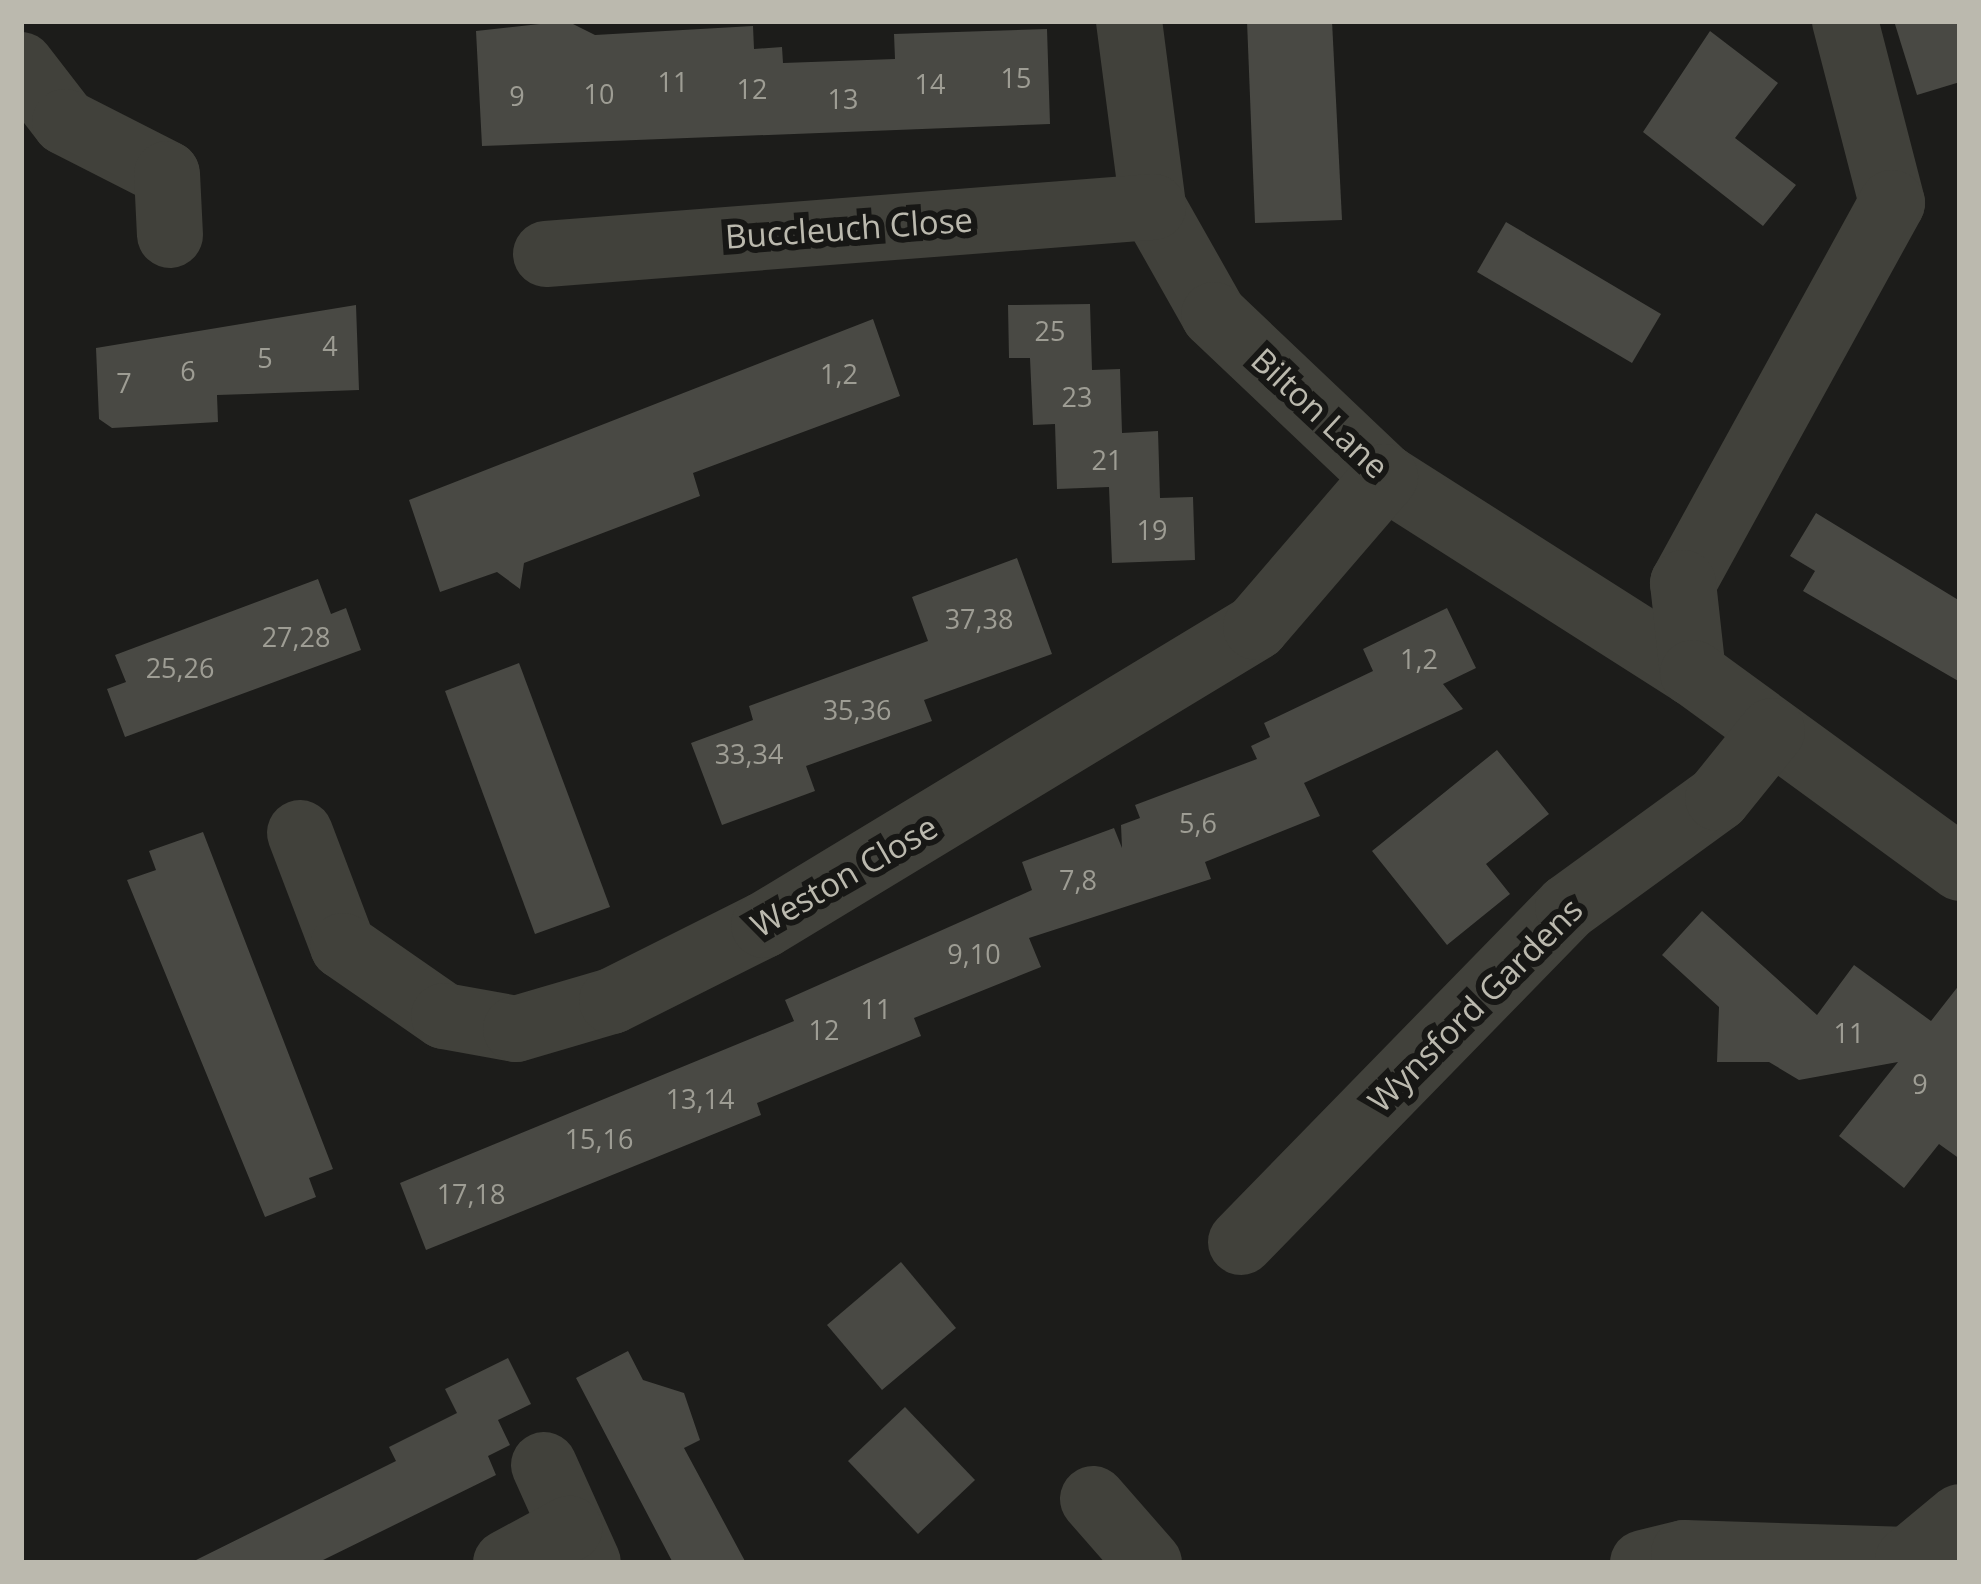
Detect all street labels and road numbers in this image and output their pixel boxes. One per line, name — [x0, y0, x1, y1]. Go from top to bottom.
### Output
street label: Buccleuch Close — [724, 200, 974, 256]
street label: Bilton Lane — [1243, 340, 1397, 486]
street label: Weston Close — [744, 807, 944, 945]
street label: Wynsford Gardens — [1360, 890, 1590, 1120]

